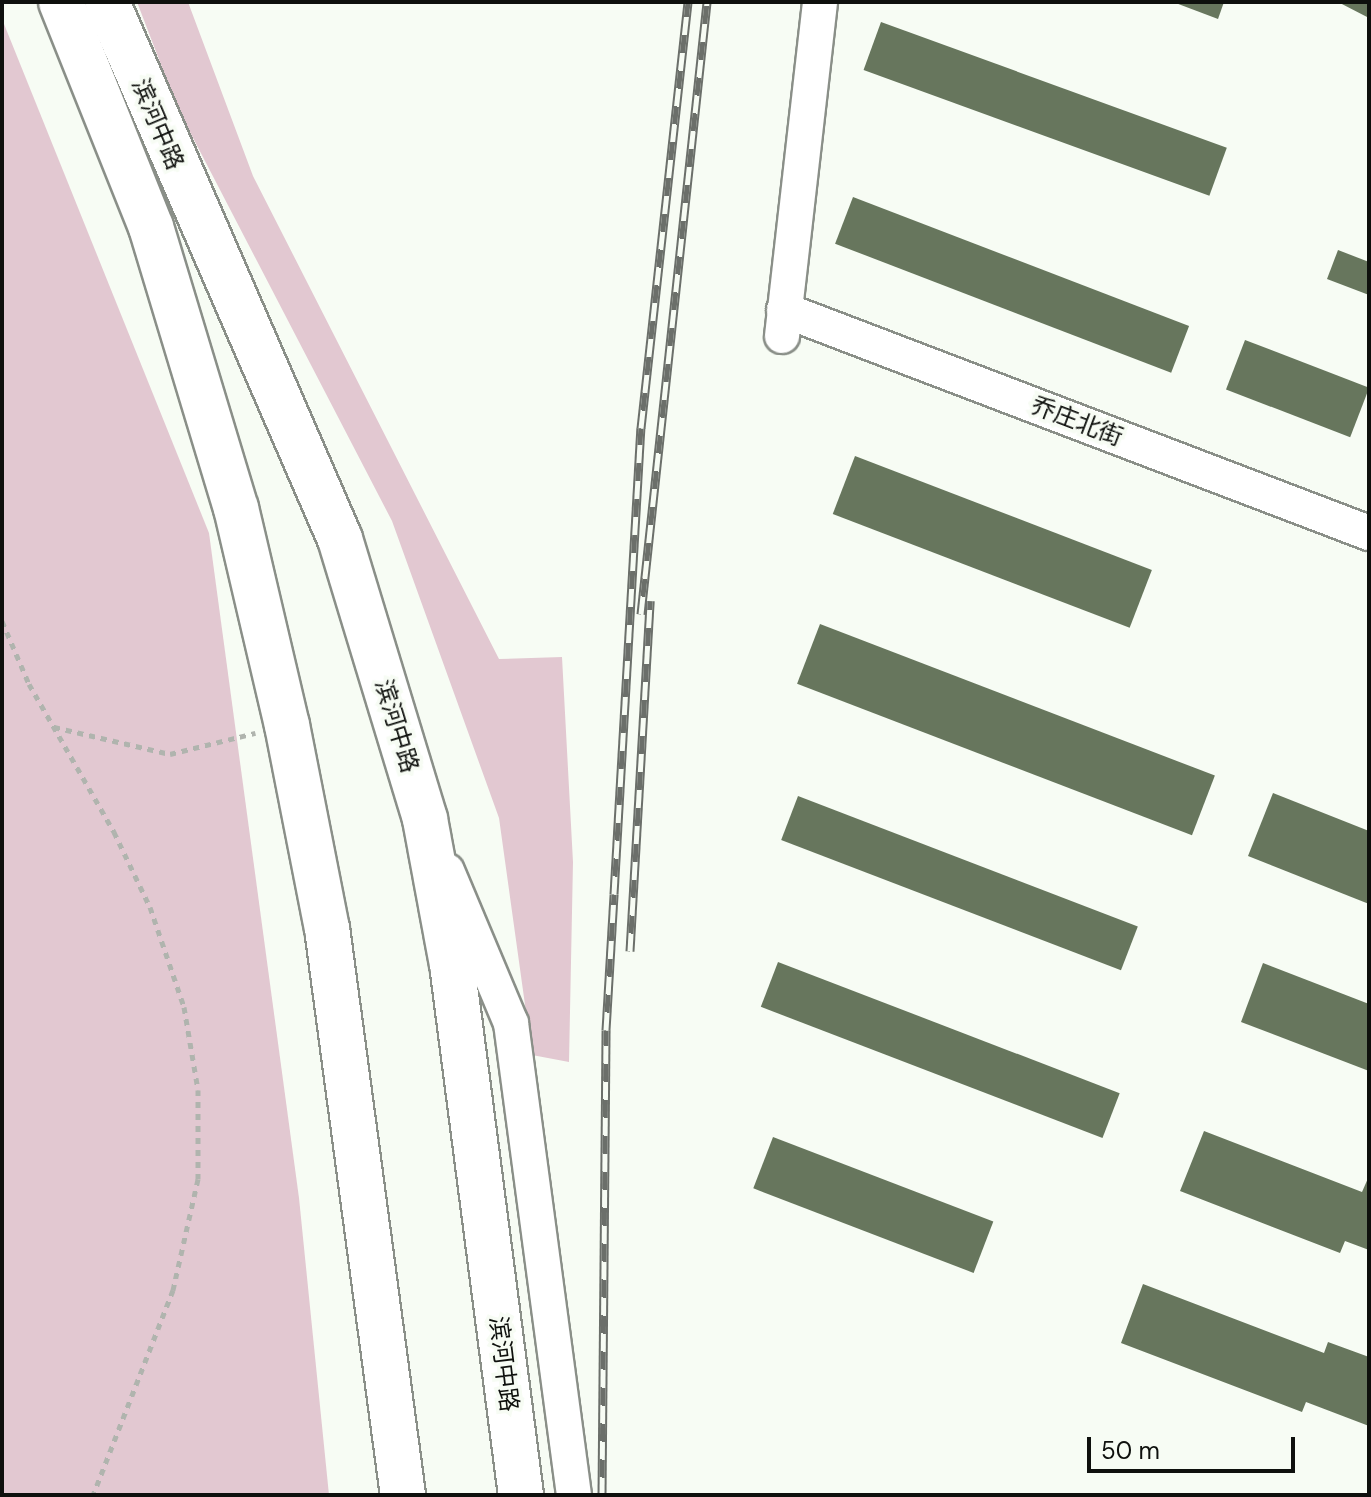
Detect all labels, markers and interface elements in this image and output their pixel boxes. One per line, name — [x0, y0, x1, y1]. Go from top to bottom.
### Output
street label: 滨河中路 — [126, 74, 190, 174]
street label: 乔庄北街 — [1027, 390, 1127, 452]
street label: 滨河中路 — [369, 676, 425, 776]
street label: 滨河中路 — [484, 1315, 524, 1413]
scale bar — [1091, 1421, 1299, 1471]
text: 50 m — [1101, 1435, 1160, 1466]

